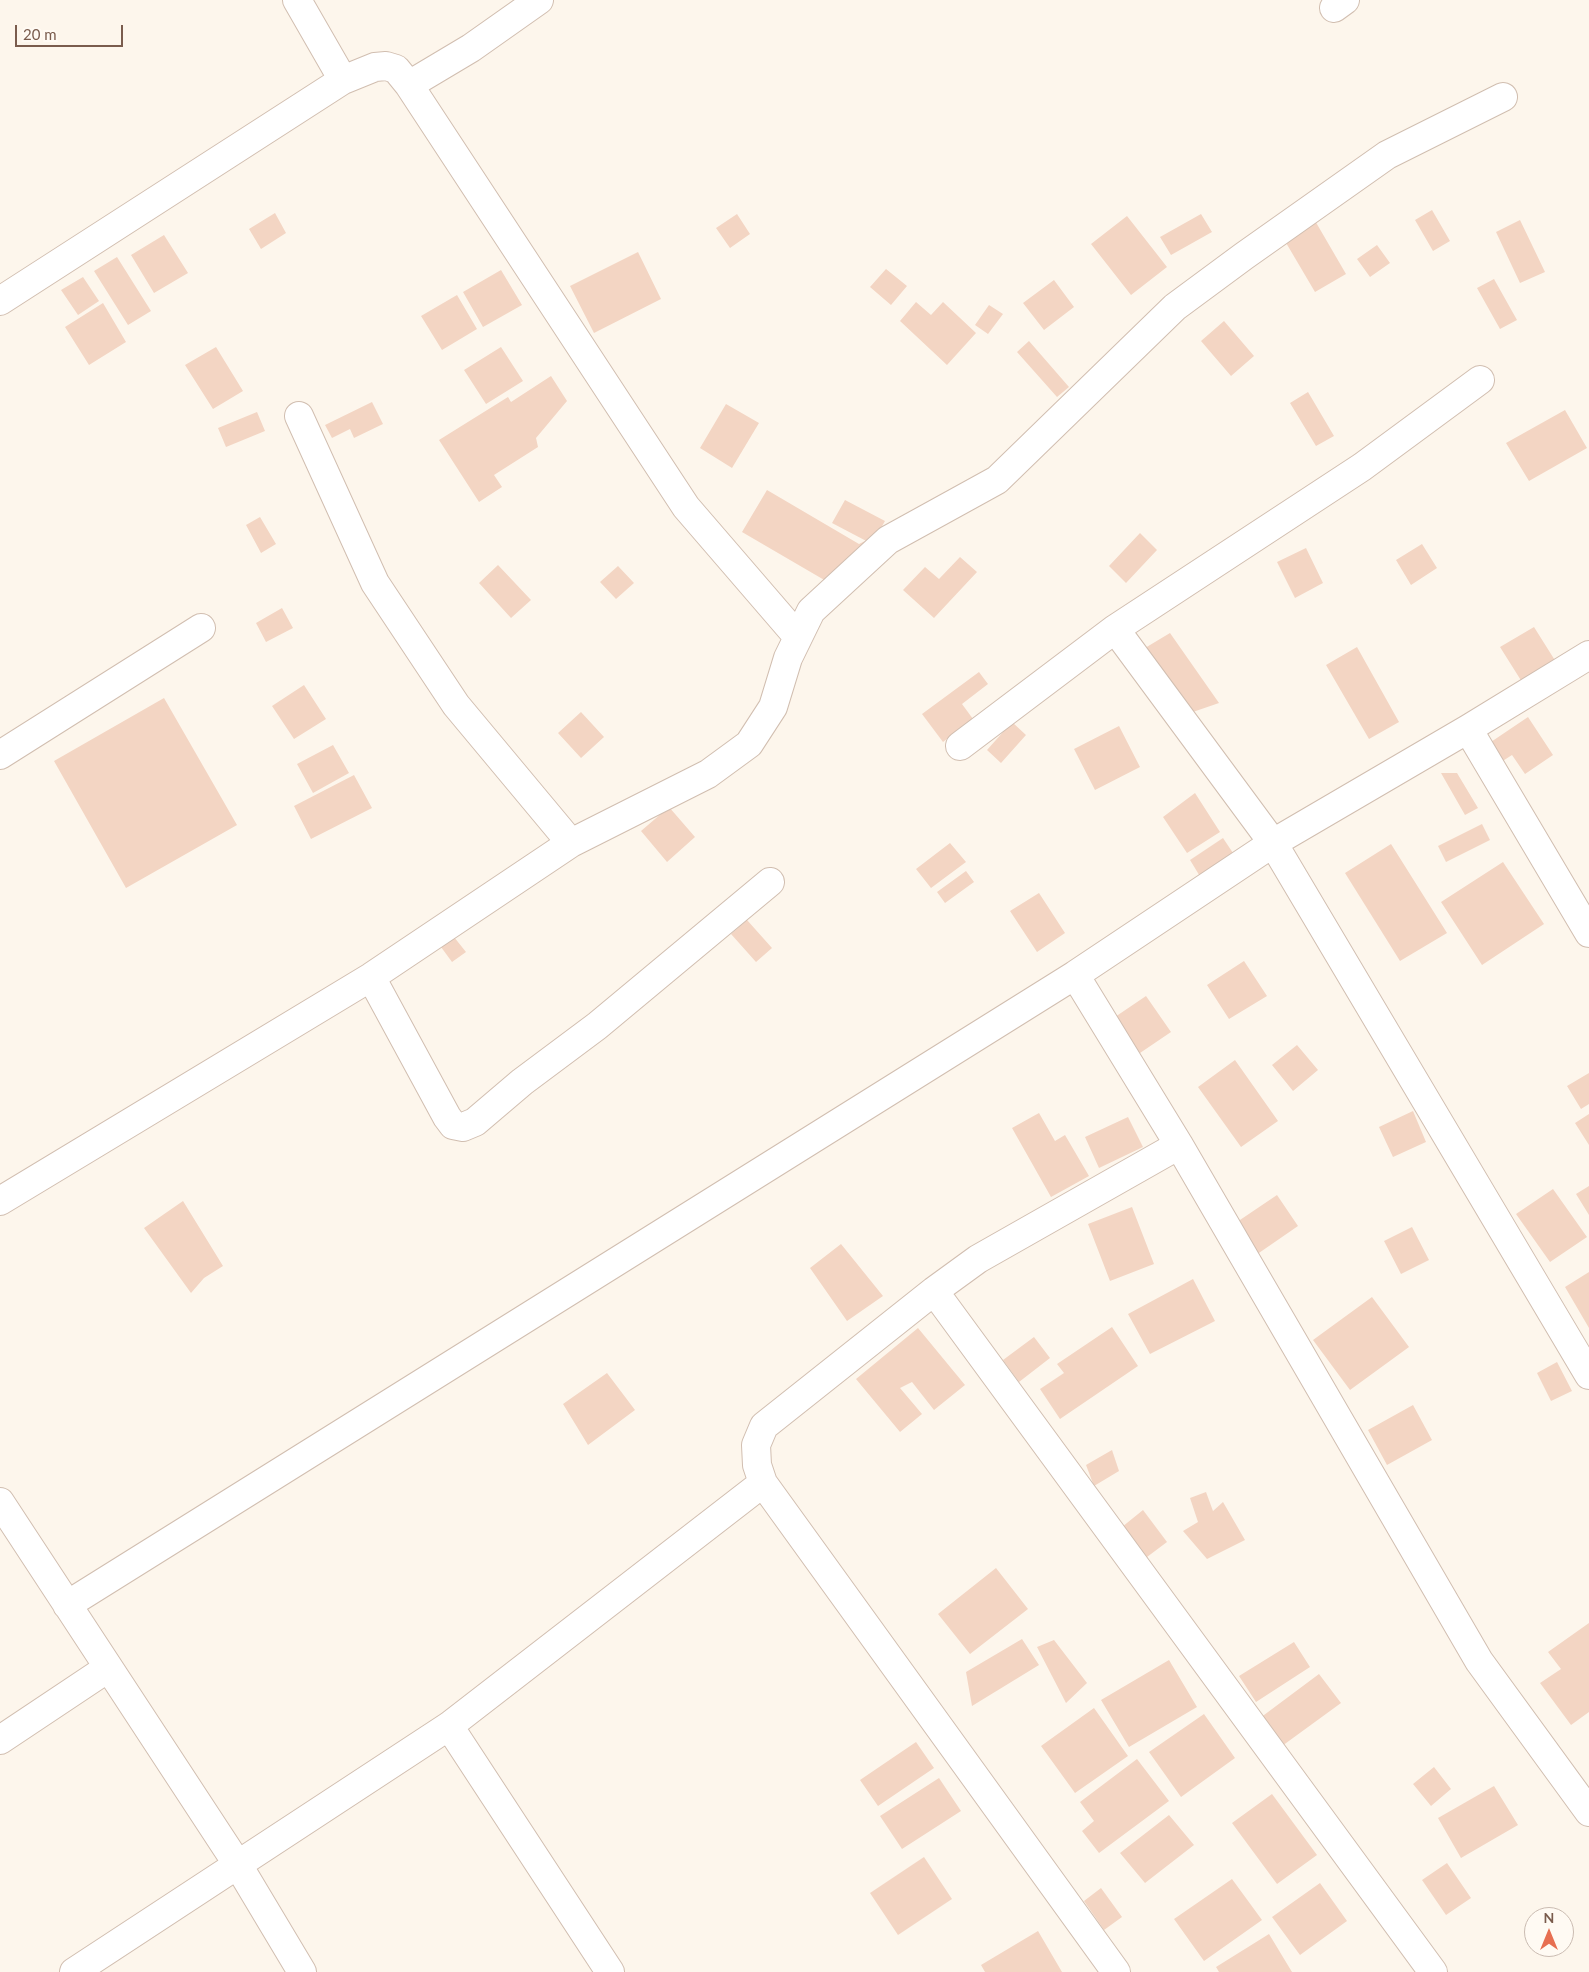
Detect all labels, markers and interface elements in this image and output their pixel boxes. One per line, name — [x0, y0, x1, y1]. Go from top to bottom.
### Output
scale bar — [18, 15, 125, 47]
text: 20 m — [23, 25, 57, 43]
north arrow — [1524, 1907, 1574, 1957]
text: N — [1544, 1909, 1554, 1926]

